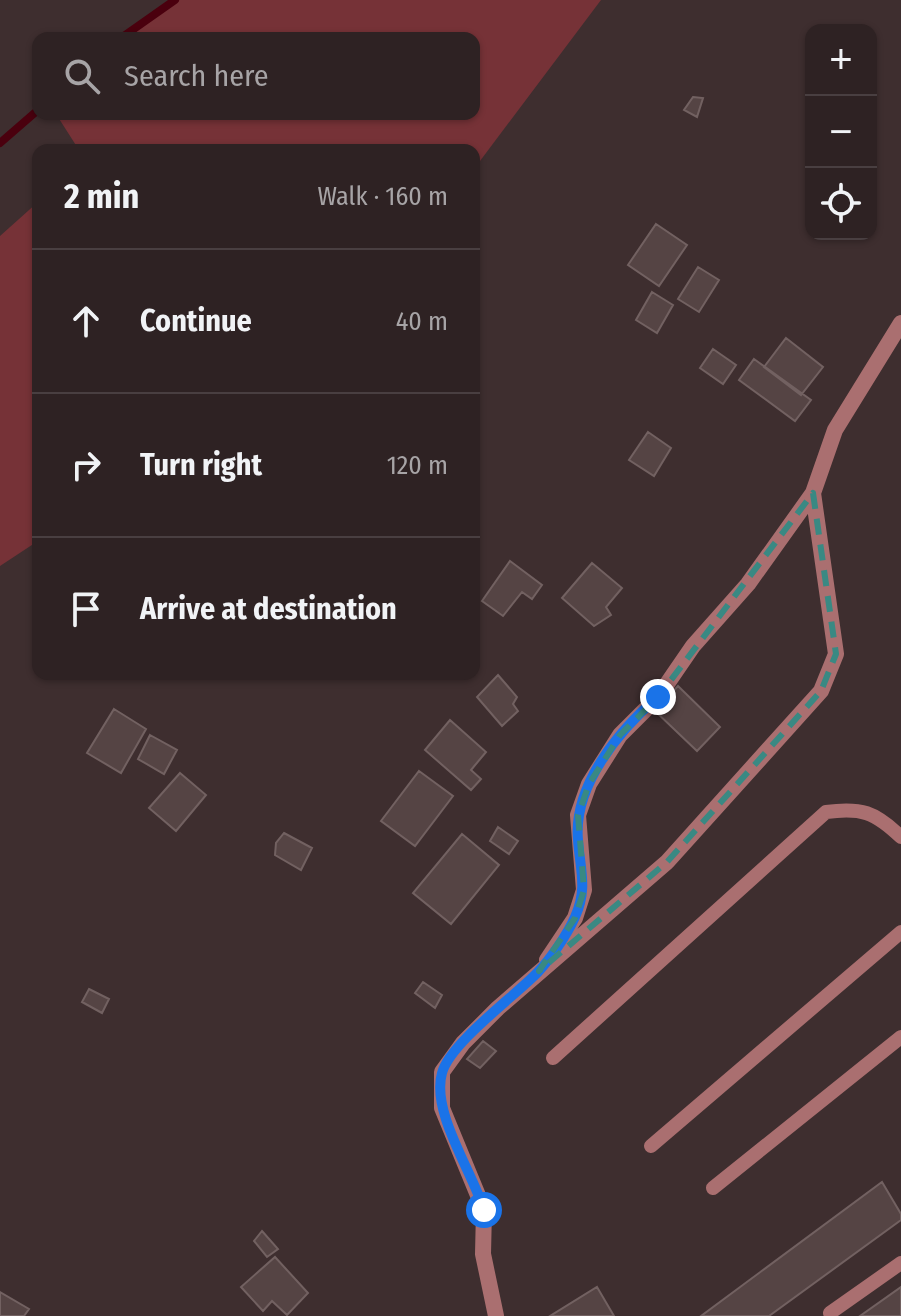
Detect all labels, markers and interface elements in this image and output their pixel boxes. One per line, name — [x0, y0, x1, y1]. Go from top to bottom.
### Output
map controls — [805, 24, 877, 240]
button: + — [805, 24, 877, 96]
search box — [32, 32, 480, 120]
icon: search — [60, 54, 104, 98]
text: Search here — [124, 58, 269, 94]
button: − — [805, 96, 877, 168]
button: locate — [805, 168, 877, 240]
text: 2 min — [64, 176, 139, 217]
text: Walk · 160 m — [317, 181, 448, 212]
icon: ahead — [64, 299, 108, 343]
text: Continue — [140, 303, 252, 339]
text: 40 m — [396, 306, 448, 337]
icon: right — [64, 443, 108, 487]
text: Turn right — [140, 447, 262, 483]
text: 120 m — [387, 450, 448, 481]
icon: arrive — [64, 587, 108, 631]
text: Arrive at destination — [140, 591, 397, 627]
route end — [640, 679, 676, 715]
route start — [466, 1192, 502, 1228]

